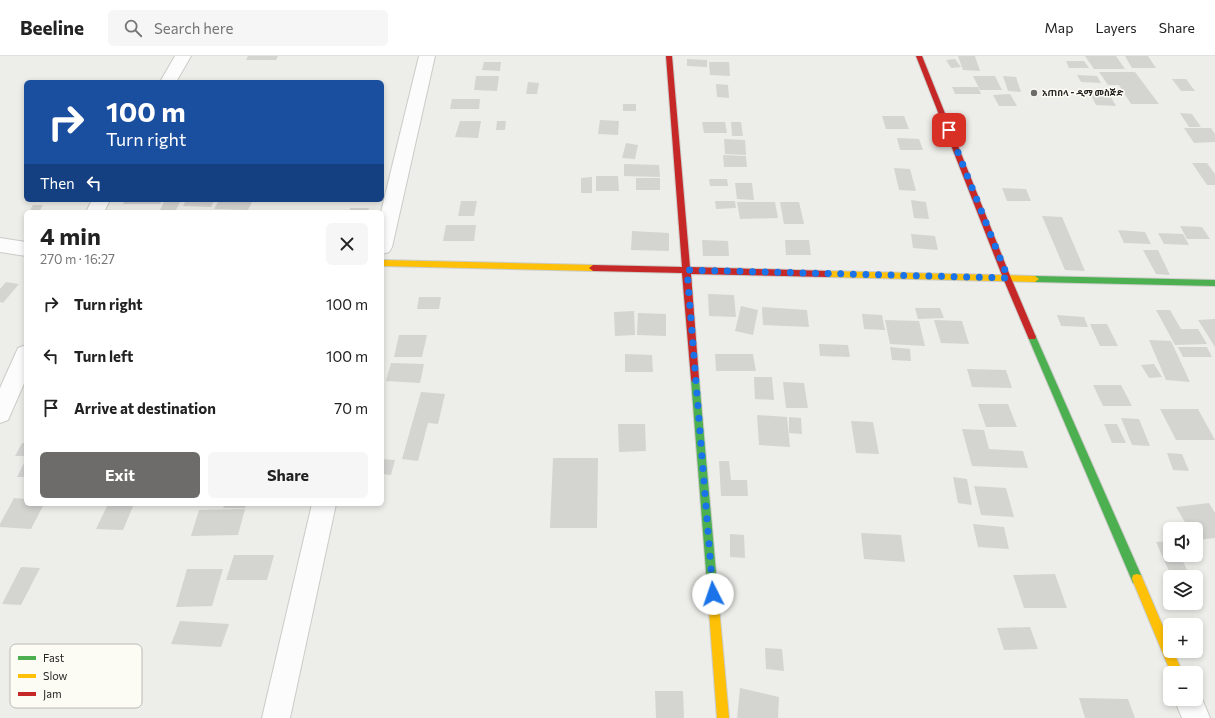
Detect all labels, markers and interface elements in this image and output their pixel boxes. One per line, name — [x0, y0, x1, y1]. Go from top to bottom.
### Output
search box — [108, 10, 388, 46]
text: Beeline — [20, 16, 84, 39]
icon: search — [122, 17, 144, 39]
text: Search here — [154, 19, 233, 37]
text: Map — [1045, 19, 1073, 36]
text: Layers — [1095, 19, 1137, 36]
text: Share — [1159, 19, 1195, 36]
place label: አጠበላ - ዲማ መስጅድ — [1042, 87, 1124, 98]
marker: አጠበላ - ዲማ መስጅድ — [1029, 88, 1039, 98]
text: 100 m — [106, 94, 186, 128]
icon: right — [40, 96, 92, 148]
pin — [932, 113, 966, 147]
icon: arrive — [938, 119, 960, 141]
text: Turn right — [106, 128, 186, 150]
icon: left — [83, 172, 105, 194]
text: Then — [40, 174, 75, 192]
text: 4 min — [40, 221, 101, 250]
button: close — [326, 223, 368, 265]
text: 270 m · 16:27 — [40, 251, 115, 267]
icon: right — [40, 293, 62, 315]
text: Turn right — [74, 295, 143, 313]
text: 100 m — [326, 295, 368, 313]
icon: left — [40, 345, 62, 367]
text: Turn left — [74, 347, 133, 365]
text: 100 m — [326, 347, 368, 365]
icon: arrive — [40, 397, 62, 419]
text: Arrive at destination — [74, 399, 216, 417]
text: 70 m — [334, 399, 368, 417]
button: Exit — [40, 452, 200, 498]
button: Share — [208, 452, 368, 498]
map controls — [1163, 522, 1203, 706]
button: sound — [1163, 522, 1203, 562]
button: layers — [1163, 570, 1203, 610]
position arrow — [692, 573, 734, 615]
button: + — [1163, 618, 1203, 658]
legend — [10, 644, 142, 708]
text: Fast — [43, 651, 65, 664]
button: − — [1163, 666, 1203, 706]
text: Slow — [43, 669, 68, 682]
text: Jam — [43, 687, 62, 701]

